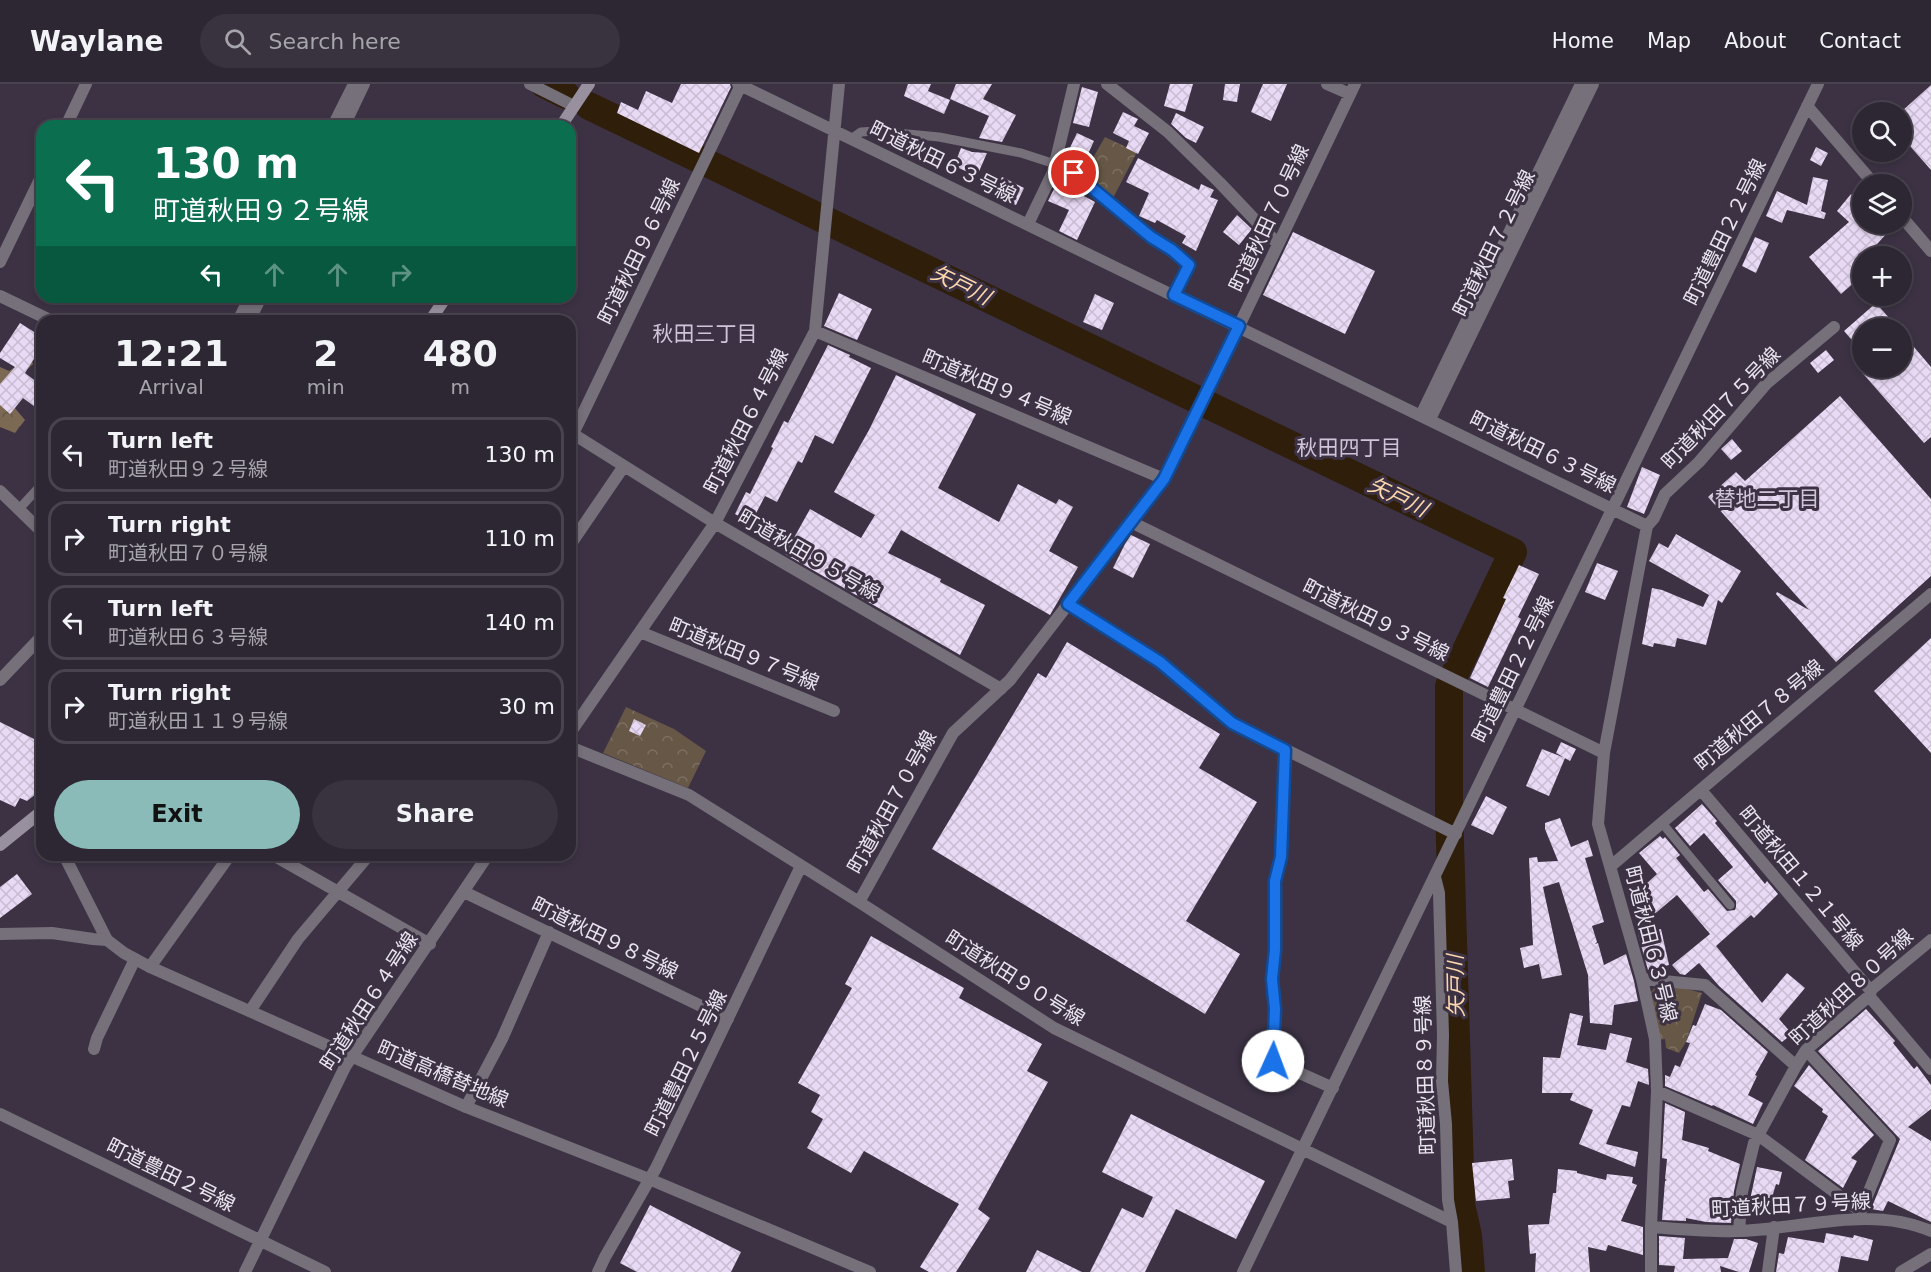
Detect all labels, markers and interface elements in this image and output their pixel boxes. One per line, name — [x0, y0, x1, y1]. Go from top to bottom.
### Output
search box — [200, 14, 620, 68]
text: Waylane — [30, 25, 164, 58]
icon: search — [221, 25, 254, 58]
text: Search here — [269, 29, 401, 54]
text: Home — [1552, 29, 1614, 53]
text: Map — [1647, 29, 1691, 53]
text: About — [1724, 29, 1786, 53]
text: Contact — [1819, 29, 1901, 53]
map controls — [1852, 102, 1912, 378]
button: search — [1852, 102, 1912, 162]
street label: 町道秋田６３号線 — [866, 116, 1020, 208]
text: 130 m — [153, 139, 299, 188]
street label: 町道秋田７０号線 — [1224, 140, 1314, 296]
icon: left — [54, 144, 132, 222]
pin — [1048, 147, 1099, 198]
street label: 町道豊田２２号線 — [1679, 155, 1771, 309]
icon: arrive — [1057, 156, 1090, 189]
street label: 町道秋田７２号線 — [1448, 166, 1540, 320]
street label: 町道秋田９６号線 — [593, 174, 685, 328]
button: layers — [1852, 174, 1912, 234]
text: 町道秋田９２号線 — [153, 195, 369, 226]
button: + — [1852, 246, 1912, 306]
icon: left — [195, 258, 228, 291]
icon: ahead — [258, 258, 291, 291]
icon: ahead — [321, 258, 354, 291]
icon: right — [384, 258, 417, 291]
water label: 矢戸川 — [927, 260, 996, 310]
button: − — [1852, 318, 1912, 378]
district label: 秋田三丁目 — [653, 322, 758, 346]
text: 12:21 — [114, 333, 229, 374]
text: 2 — [313, 333, 338, 374]
text: 480 — [423, 333, 498, 374]
street label: 町道秋田７５号線 — [1657, 342, 1785, 474]
street label: 町道秋田６４号線 — [699, 344, 793, 498]
street label: 町道秋田９４号線 — [919, 345, 1075, 429]
text: Arrival — [139, 375, 204, 399]
text: min — [307, 375, 345, 399]
text: m — [451, 375, 470, 399]
street label: 町道秋田６３号線 — [1466, 406, 1620, 498]
text: Turn left — [108, 428, 213, 453]
district label: 秋田四丁目 — [1297, 436, 1402, 460]
icon: left — [57, 438, 90, 471]
text: 130 m — [485, 442, 555, 467]
text: 町道秋田９２号線 — [108, 457, 268, 481]
water label: 矢戸川 — [1364, 472, 1433, 522]
district label: 替地二丁目 — [1715, 487, 1820, 511]
street label: 町道秋田９５号線 — [734, 505, 884, 605]
text: Turn right — [108, 512, 231, 537]
icon: right — [57, 522, 90, 555]
text: 110 m — [485, 526, 555, 551]
text: 町道秋田７０号線 — [108, 541, 268, 565]
street label: 町道秋田９３号線 — [1299, 574, 1453, 666]
street label: 町道豊田２２号線 — [1467, 592, 1559, 746]
text: Turn left — [108, 596, 213, 621]
icon: left — [57, 606, 90, 639]
text: 140 m — [485, 610, 555, 635]
street label: 町道秋田９７号線 — [665, 613, 823, 695]
text: 町道秋田６３号線 — [108, 625, 268, 649]
street label: 町道秋田７８号線 — [1690, 654, 1828, 776]
text: Turn right — [108, 680, 231, 705]
icon: right — [57, 690, 90, 723]
text: 30 m — [499, 694, 555, 719]
text: 町道秋田１１９号線 — [108, 709, 288, 733]
street label: 町道秋田７０号線 — [843, 726, 941, 878]
button: Exit — [54, 780, 300, 849]
button: Share — [312, 780, 558, 849]
street label: 町道秋田１２１号線 — [1734, 801, 1868, 955]
street label: 町道秋田６３号線 — [1620, 863, 1682, 1025]
street label: 町道秋田９８号線 — [528, 892, 682, 984]
street label: 町道秋田８０号線 — [1784, 924, 1918, 1050]
street label: 町道秋田９０号線 — [941, 925, 1089, 1031]
street label: 町道秋田６４号線 — [315, 927, 423, 1075]
water label: 矢戸川 — [1443, 952, 1469, 1018]
street label: 町道豊田２５号線 — [640, 986, 732, 1140]
street label: 町道秋田８９号線 — [1410, 995, 1440, 1155]
position arrow — [1241, 1029, 1305, 1093]
street label: 町道高橋替地線 — [374, 1036, 512, 1112]
street label: 町道豊田２号線 — [103, 1134, 239, 1216]
street label: 町道秋田７９号線 — [1710, 1189, 1872, 1221]

